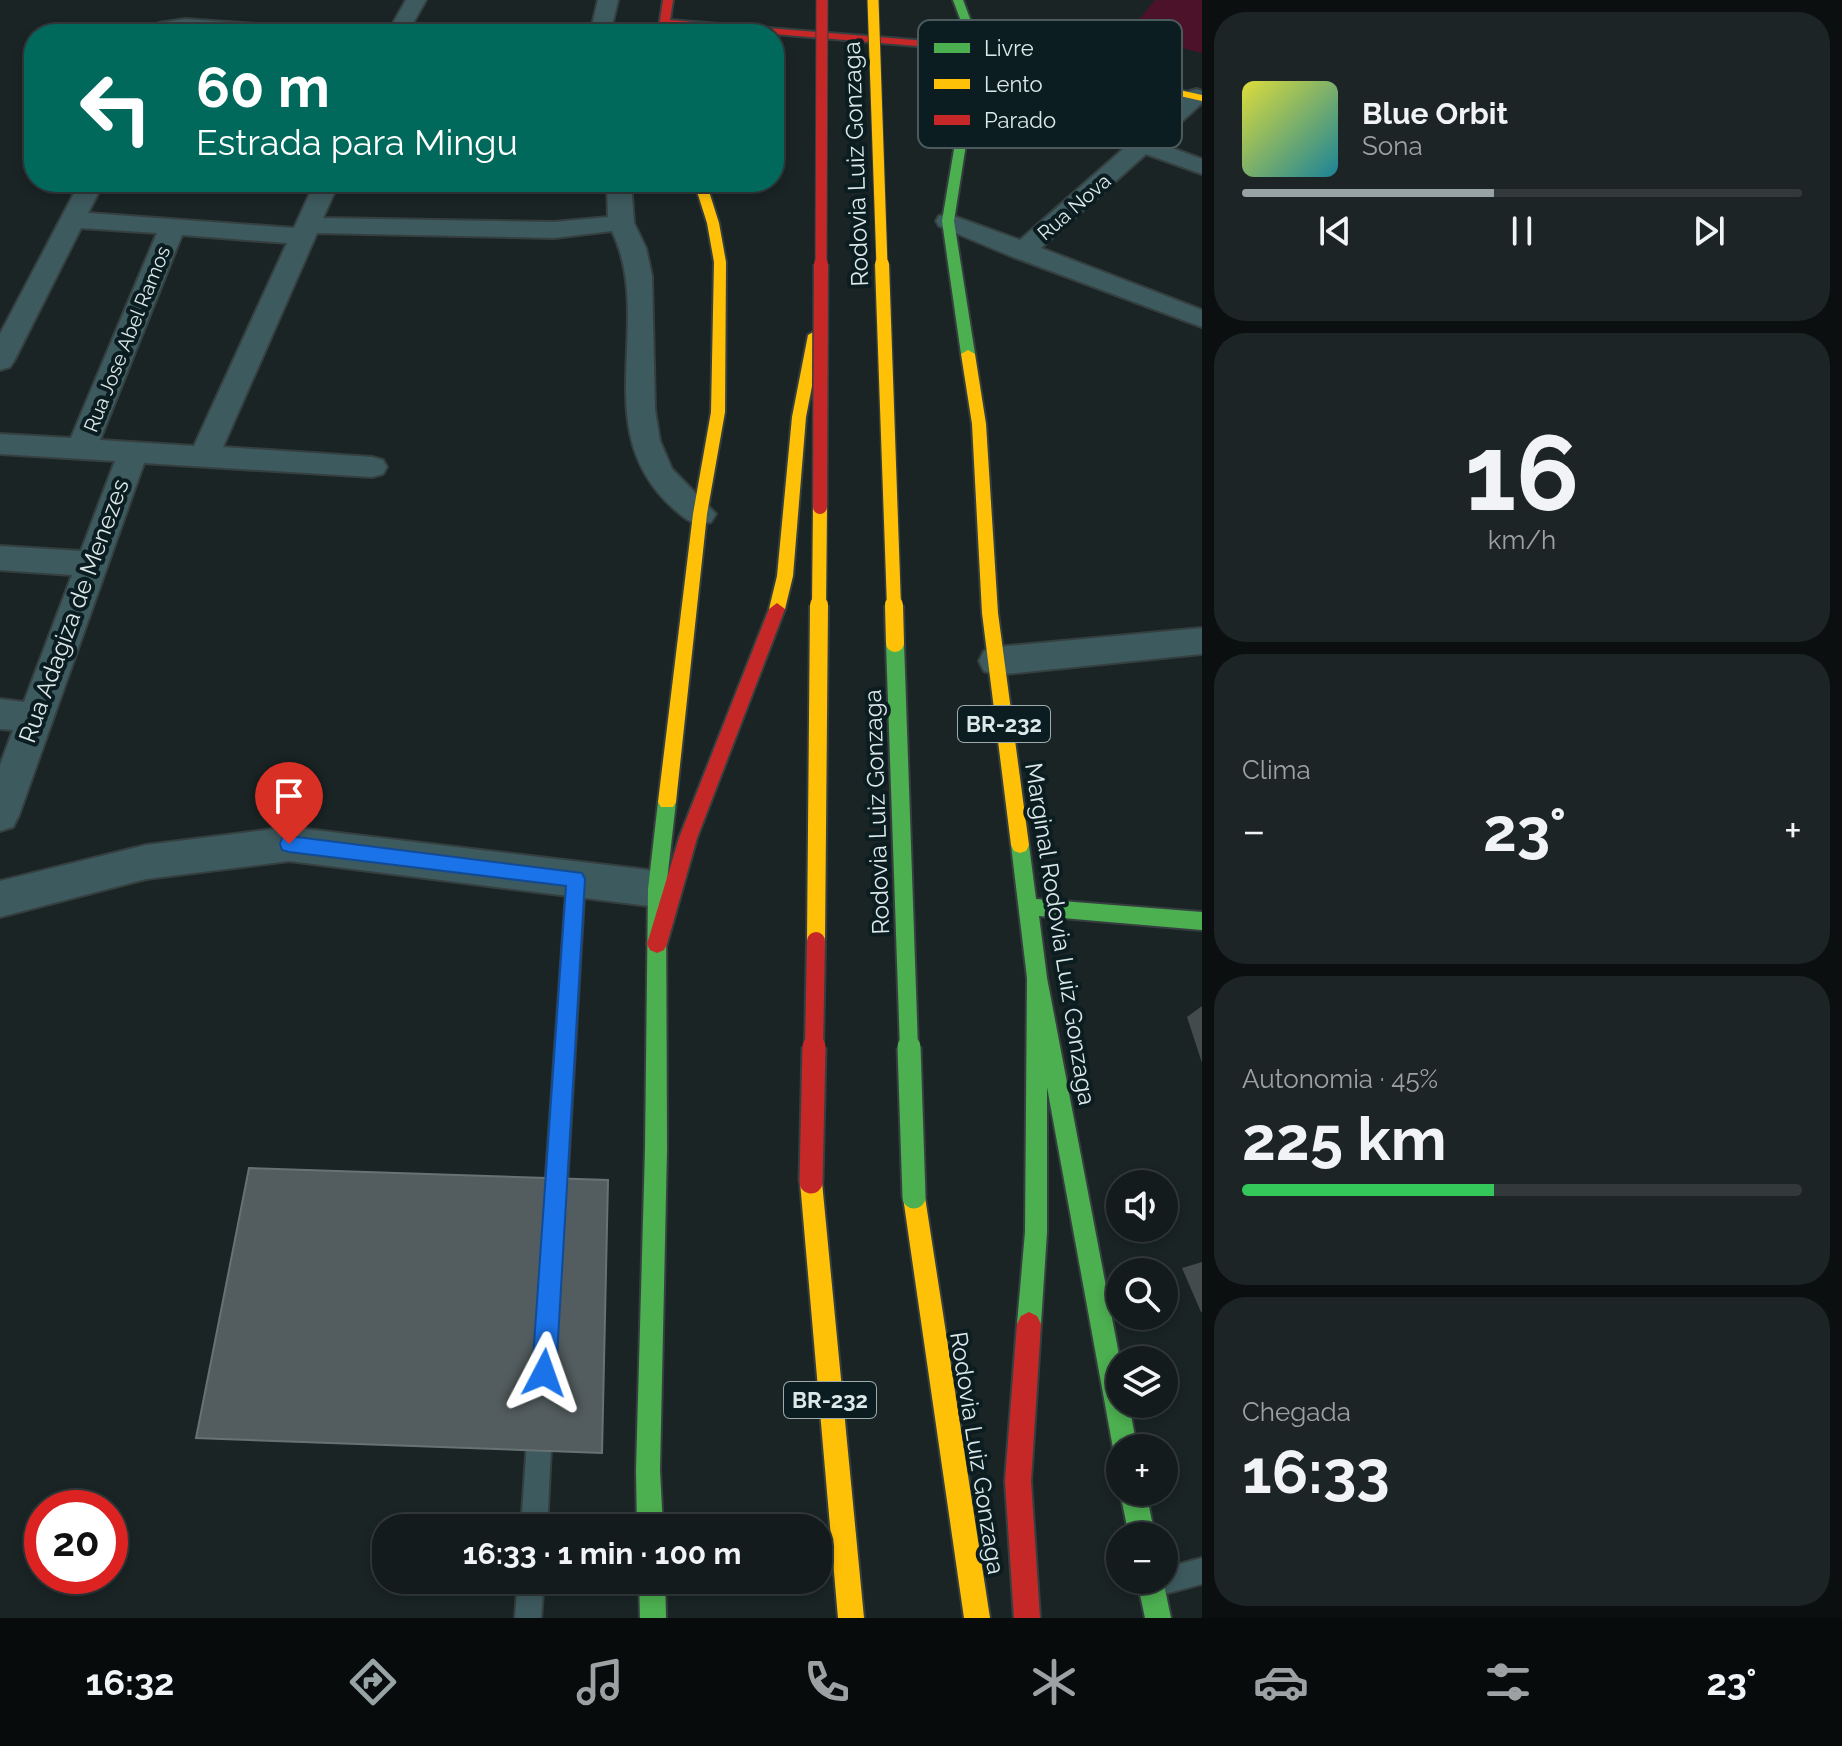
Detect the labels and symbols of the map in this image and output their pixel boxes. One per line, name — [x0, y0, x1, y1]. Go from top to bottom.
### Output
legend — [918, 20, 1182, 148]
text: Livre — [984, 35, 1034, 61]
street label: Rodovia Luiz Gonzaga — [837, 41, 874, 287]
text: Lento — [984, 71, 1042, 97]
text: Parado — [984, 107, 1056, 133]
street label: Rua Nova — [1033, 169, 1115, 245]
street label: Rua Jose Abel Ramos — [79, 242, 175, 436]
street label: Rua Adagiza de Menezes — [12, 475, 135, 747]
street label: Rodovia Luiz Gonzaga — [858, 689, 895, 935]
road number: BR-232 — [958, 706, 1050, 742]
street label: Marginal Rodovia Luiz Gonzaga — [1019, 761, 1102, 1107]
pin — [255, 762, 323, 844]
street label: Rodovia Luiz Gonzaga — [944, 1330, 1011, 1576]
position arrow — [502, 1331, 586, 1415]
road number: BR-232 — [784, 1382, 876, 1418]
speed limit sign: 20 — [24, 1490, 128, 1594]

